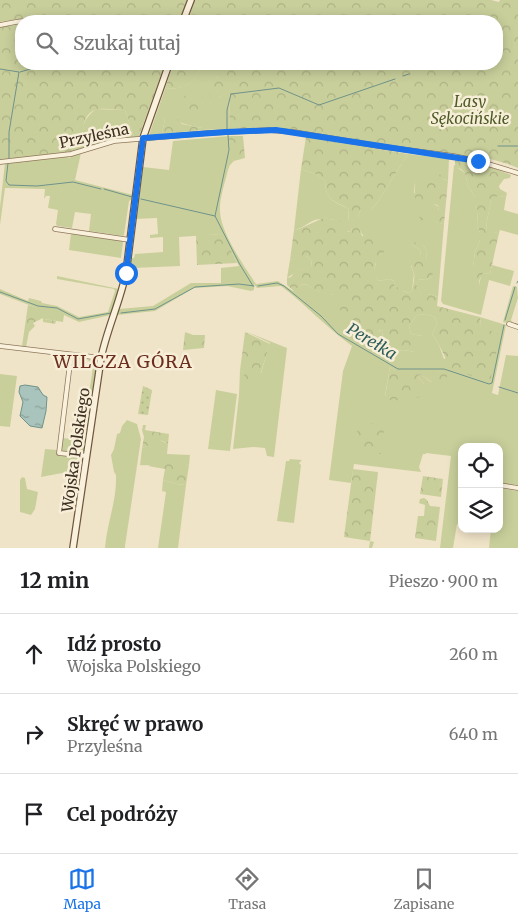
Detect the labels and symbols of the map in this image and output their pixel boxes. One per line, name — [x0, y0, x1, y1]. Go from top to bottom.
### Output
park label: Lasy Sękocińskie — [431, 92, 510, 128]
street label: Przyleśna — [57, 119, 130, 152]
route end — [467, 150, 490, 173]
route start — [115, 262, 138, 285]
water label: Perełka — [343, 318, 401, 364]
district label: WILCZA GÓRA — [52, 350, 193, 373]
street label: Wojska Polskiego — [57, 386, 94, 514]

